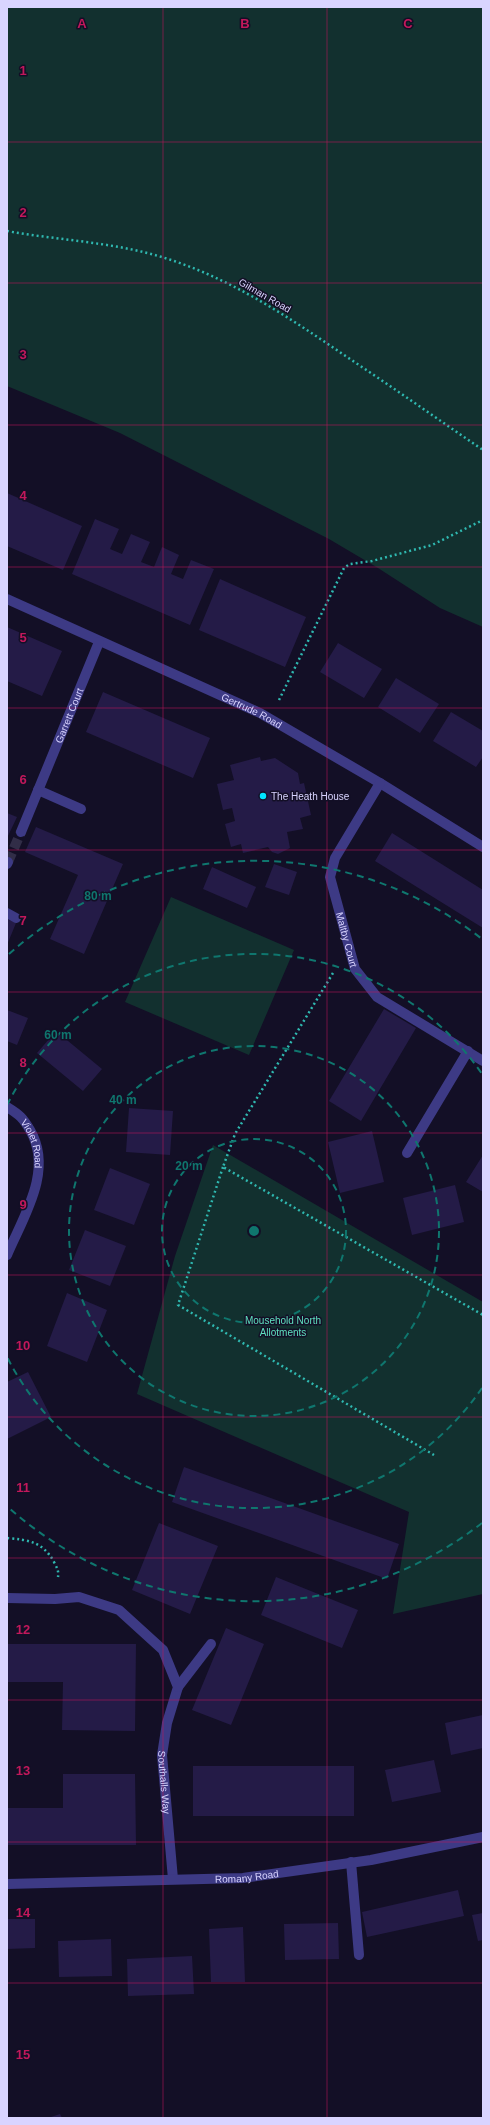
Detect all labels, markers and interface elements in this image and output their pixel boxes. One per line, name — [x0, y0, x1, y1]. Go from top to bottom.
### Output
text: A — [77, 16, 87, 31]
text: B — [240, 16, 250, 31]
text: C — [403, 16, 413, 31]
text: 1 — [19, 63, 27, 78]
text: 2 — [19, 205, 27, 220]
street label: Gilman Road — [237, 276, 293, 315]
text: 3 — [19, 347, 27, 362]
text: 4 — [19, 488, 27, 503]
text: 5 — [19, 630, 27, 645]
street label: Garrett Court — [53, 686, 86, 745]
street label: Gertrude Road — [220, 691, 284, 731]
text: 6 — [19, 772, 27, 787]
marker: The Heath House — [258, 791, 268, 801]
place label: The Heath House — [271, 791, 350, 802]
text: 80 m — [84, 889, 112, 903]
street label: Maltby Court — [334, 911, 359, 969]
text: 7 — [19, 913, 27, 928]
text: 60 m — [44, 1028, 72, 1042]
text: 8 — [19, 1055, 27, 1070]
text: 40 m — [109, 1093, 137, 1107]
street label: Violet Road — [19, 1117, 44, 1168]
text: 20 m — [175, 1159, 203, 1173]
text: 9 — [19, 1197, 27, 1212]
centre of rings — [247, 1224, 261, 1238]
park label: Mousehold North Allotments — [245, 1315, 321, 1338]
text: 10 — [16, 1338, 30, 1353]
text: 11 — [16, 1480, 30, 1495]
text: 12 — [16, 1622, 30, 1637]
street label: Southalls Way — [156, 1750, 172, 1815]
text: 13 — [16, 1763, 30, 1778]
street label: Romany Road — [215, 1868, 279, 1885]
text: 14 — [16, 1905, 31, 1920]
text: 15 — [16, 2047, 30, 2062]

